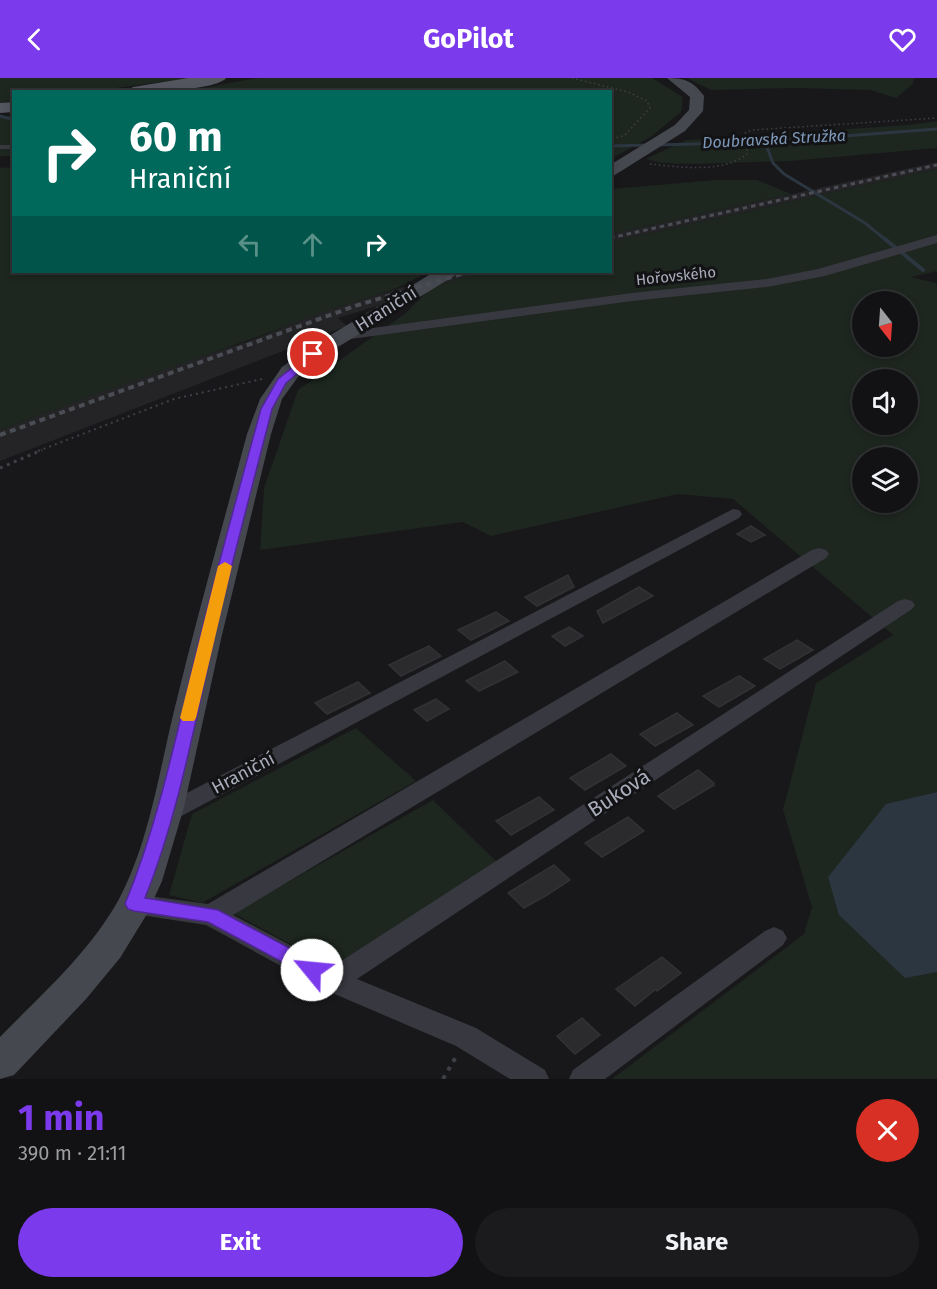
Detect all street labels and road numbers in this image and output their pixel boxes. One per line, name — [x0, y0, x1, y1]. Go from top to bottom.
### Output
street label: Hořovského — [635, 263, 717, 289]
street label: Hraniční — [351, 282, 421, 336]
street label: Hraniční — [208, 747, 278, 799]
street label: Buková — [583, 763, 655, 823]

